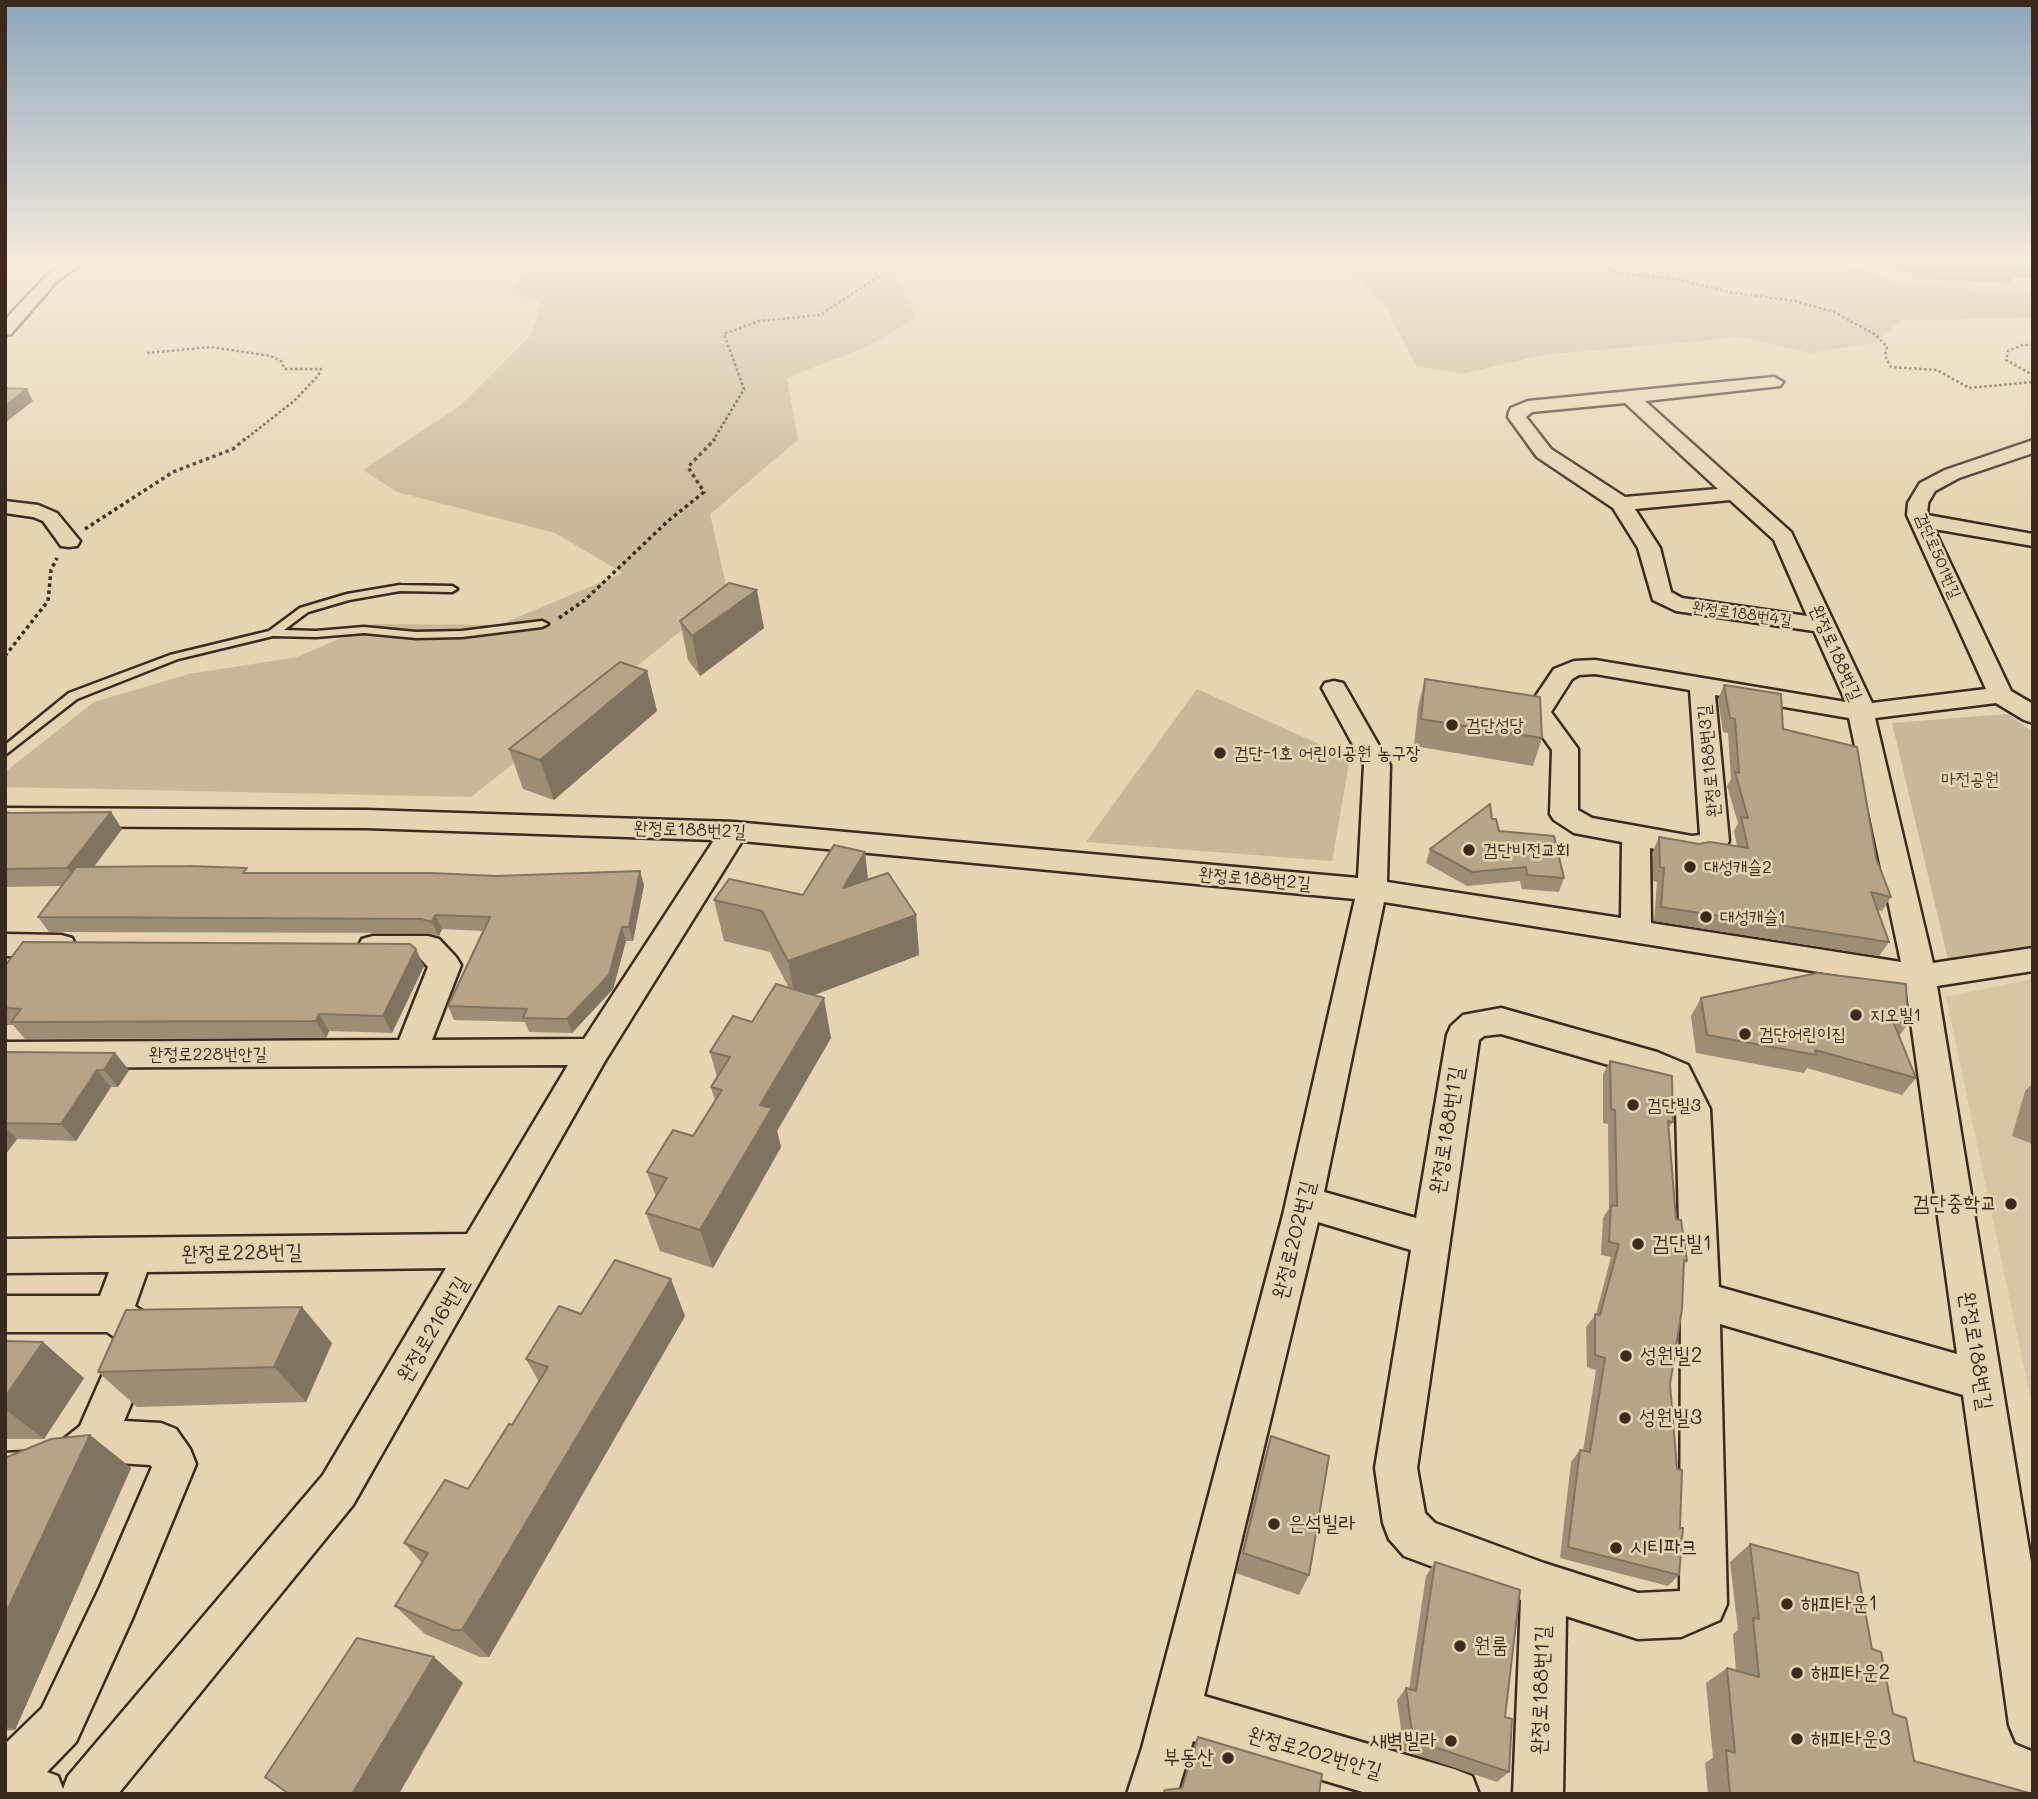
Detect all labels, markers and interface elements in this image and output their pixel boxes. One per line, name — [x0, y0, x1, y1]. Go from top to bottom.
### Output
street label: 검단로501번길 — [1911, 510, 1965, 602]
street label: 완정로188번4길 — [1691, 598, 1793, 630]
street label: 완정로188번길 — [1805, 602, 1867, 704]
street label: 완정로188번3길 — [1693, 704, 1725, 818]
place label: 검단성당 — [1466, 714, 1524, 736]
marker: 검단성당 — [1444, 717, 1460, 733]
place label: 검단-1호 어린이공원 농구장 — [1234, 742, 1420, 764]
marker: 검단-1호 어린이공원 농구장 — [1212, 745, 1228, 761]
park label: 마전공원 — [1941, 768, 1999, 790]
street label: 완정로188번2길 — [634, 817, 746, 843]
place label: 검단비전교회 — [1483, 839, 1570, 861]
marker: 검단비전교회 — [1461, 842, 1477, 858]
place label: 대성캐슬2 — [1704, 856, 1772, 878]
marker: 대성캐슬2 — [1682, 859, 1698, 875]
street label: 완정로188번2길 — [1198, 863, 1312, 895]
place label: 대성캐슬1 — [1720, 906, 1786, 928]
marker: 대성캐슬1 — [1698, 909, 1714, 925]
place label: 지오빌1 — [1870, 1004, 1921, 1026]
marker: 지오빌1 — [1848, 1007, 1864, 1023]
place label: 검단어린이집 — [1759, 1023, 1846, 1045]
marker: 검단어린이집 — [1737, 1026, 1753, 1042]
street label: 완정로228번안길 — [149, 1043, 267, 1065]
street label: 완정로188번1길 — [1424, 1064, 1470, 1196]
place label: 검단빌3 — [1647, 1094, 1701, 1116]
marker: 검단빌3 — [1625, 1097, 1641, 1113]
street label: 완정로202번길 — [1267, 1178, 1321, 1302]
place label: 검단중학교 — [1913, 1191, 1997, 1217]
marker: 검단중학교 — [2003, 1196, 2019, 1212]
place label: 검단빌1 — [1652, 1231, 1712, 1257]
marker: 검단빌1 — [1630, 1236, 1646, 1252]
street label: 완정로228번길 — [181, 1239, 303, 1267]
street label: 완정로216번길 — [392, 1272, 474, 1386]
street label: 완정로188번길 — [1954, 1290, 1998, 1412]
place label: 성원빌2 — [1640, 1343, 1702, 1369]
marker: 성원빌2 — [1618, 1348, 1634, 1364]
place label: 성원빌3 — [1639, 1405, 1702, 1431]
marker: 성원빌3 — [1617, 1410, 1633, 1426]
place label: 은석빌라 — [1288, 1511, 1356, 1537]
marker: 은석빌라 — [1266, 1516, 1282, 1532]
place label: 시티파크 — [1630, 1535, 1698, 1561]
marker: 시티파크 — [1608, 1540, 1624, 1556]
place label: 해피타운1 — [1801, 1591, 1878, 1617]
marker: 해피타운1 — [1779, 1596, 1795, 1612]
street label: 완정로188번1길 — [1526, 1625, 1556, 1755]
place label: 원룸 — [1474, 1633, 1508, 1659]
marker: 원룸 — [1452, 1638, 1468, 1654]
place label: 해피타운2 — [1811, 1660, 1890, 1686]
marker: 해피타운2 — [1789, 1665, 1805, 1681]
street label: 완정로202번안길 — [1245, 1722, 1385, 1784]
place label: 해피타운3 — [1811, 1726, 1891, 1752]
place label: 새벽빌라 — [1369, 1728, 1437, 1754]
marker: 해피타운3 — [1789, 1731, 1805, 1747]
marker: 새벽빌라 — [1443, 1733, 1459, 1749]
place label: 부동산 — [1163, 1745, 1214, 1771]
marker: 부동산 — [1220, 1750, 1236, 1766]

